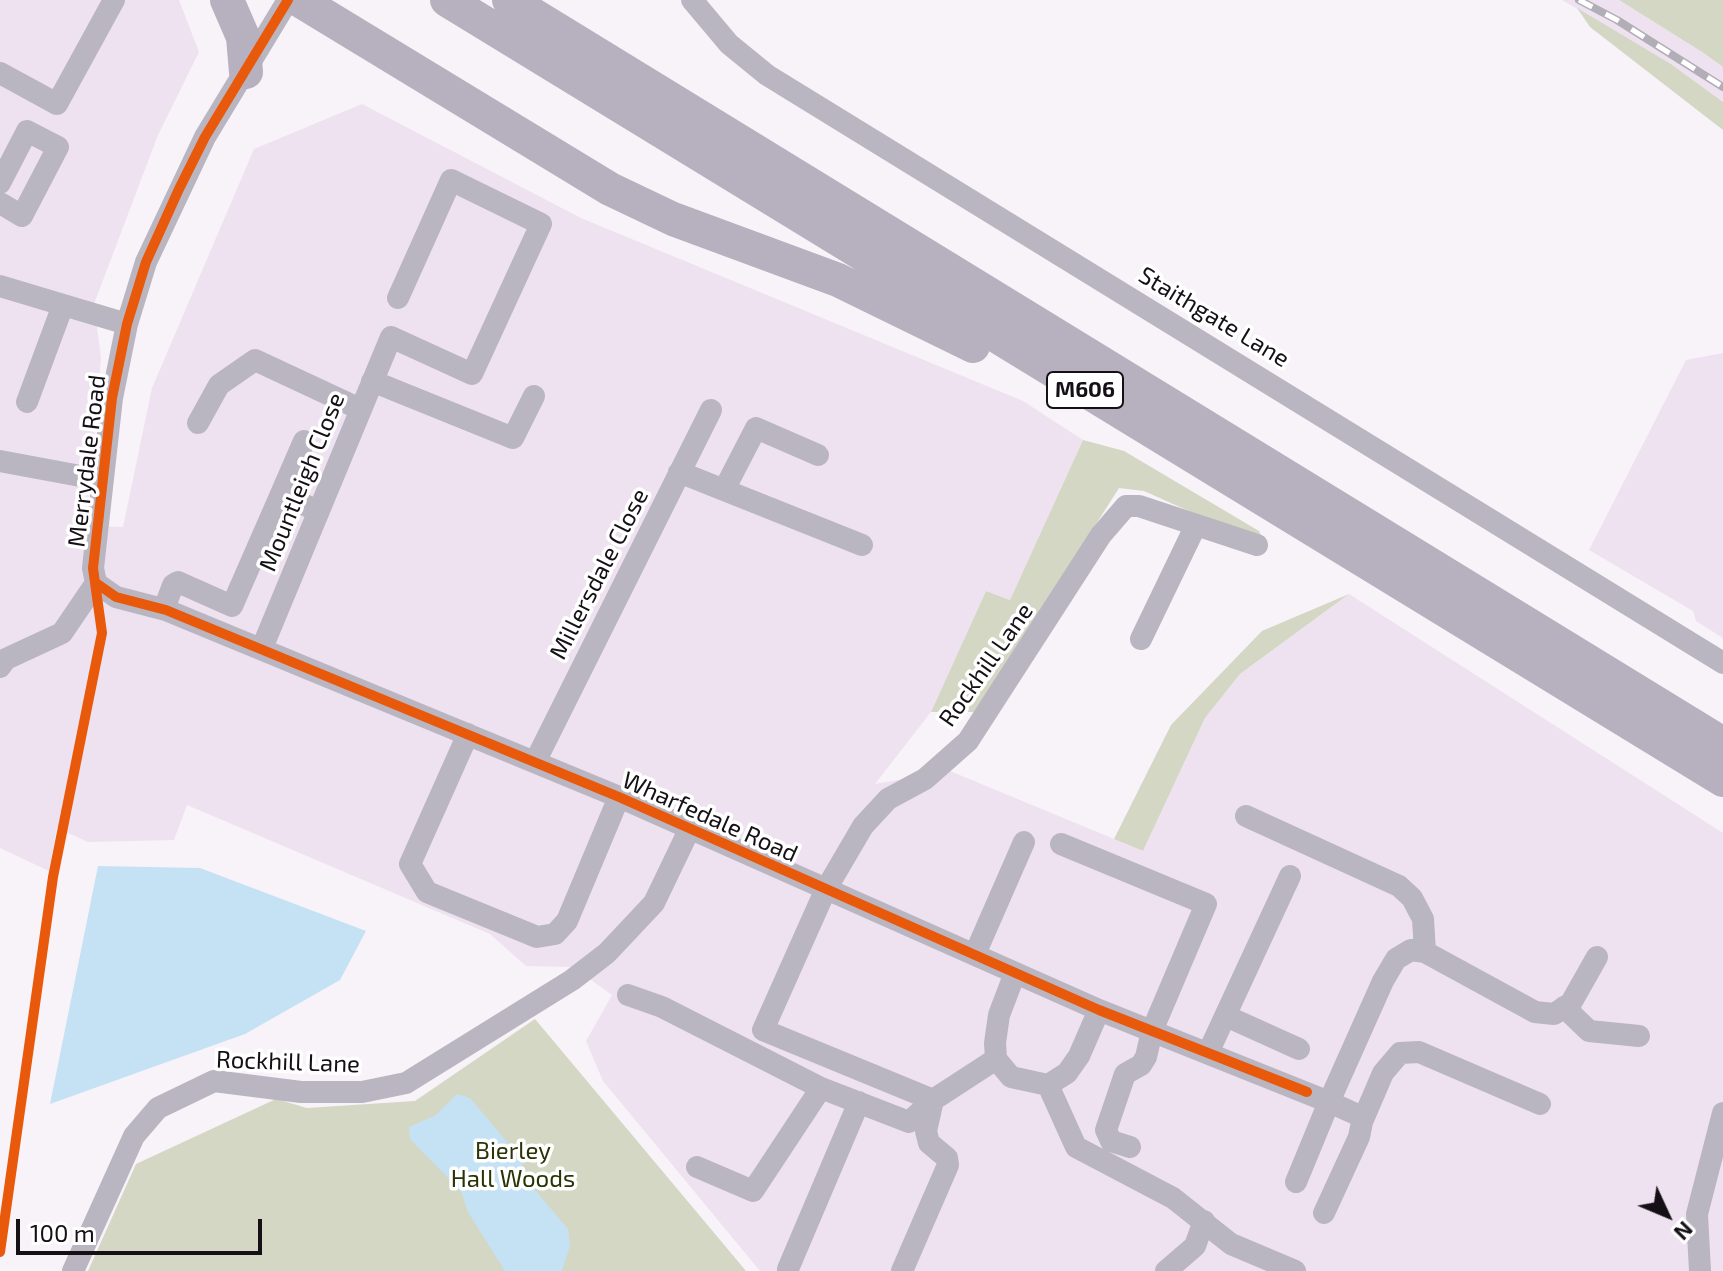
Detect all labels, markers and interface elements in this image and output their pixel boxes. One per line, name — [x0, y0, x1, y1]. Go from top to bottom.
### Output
street label: Staithgate Lane — [1133, 261, 1295, 373]
road number: M606 — [1047, 372, 1123, 408]
street label: Merrydale Road — [62, 373, 112, 549]
street label: Mountleigh Close — [253, 389, 351, 575]
street label: Millersdale Close — [544, 484, 654, 664]
street label: Rockhill Lane — [933, 598, 1039, 732]
street label: Wharfedale Road — [618, 765, 802, 869]
street label: Rockhill Lane — [215, 1045, 361, 1079]
park label: Bierley Hall Woods — [451, 1137, 575, 1193]
north arrow — [1627, 1175, 1707, 1255]
scale bar — [20, 1203, 266, 1253]
text: N — [1669, 1217, 1699, 1246]
text: 100 m — [30, 1218, 95, 1247]

